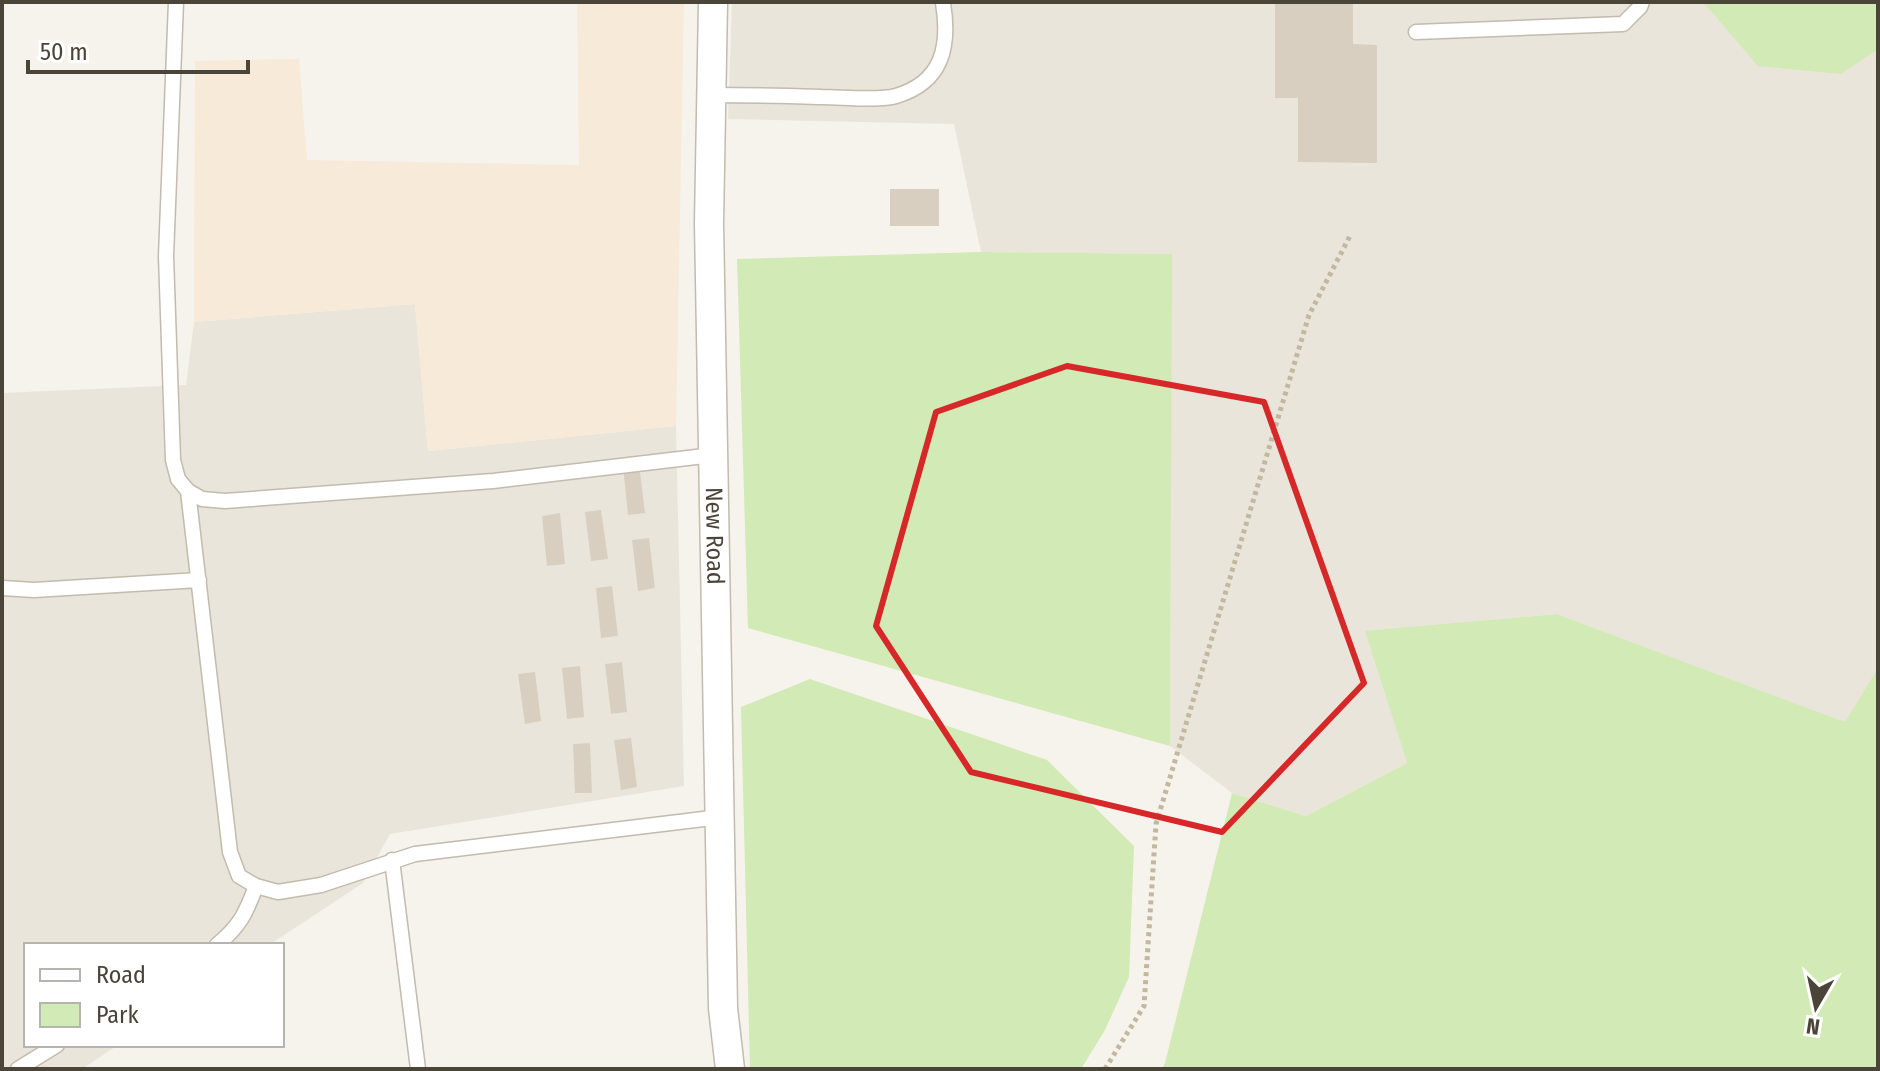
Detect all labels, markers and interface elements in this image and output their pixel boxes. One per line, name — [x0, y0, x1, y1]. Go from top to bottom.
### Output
scale bar — [28, 24, 248, 74]
text: 50 m — [40, 38, 88, 66]
street label: New Road — [700, 487, 729, 585]
legend — [24, 943, 284, 1047]
text: Road — [96, 961, 146, 989]
north arrow — [1776, 967, 1856, 1047]
text: Park — [96, 1001, 139, 1029]
text: N — [1804, 1012, 1822, 1041]

